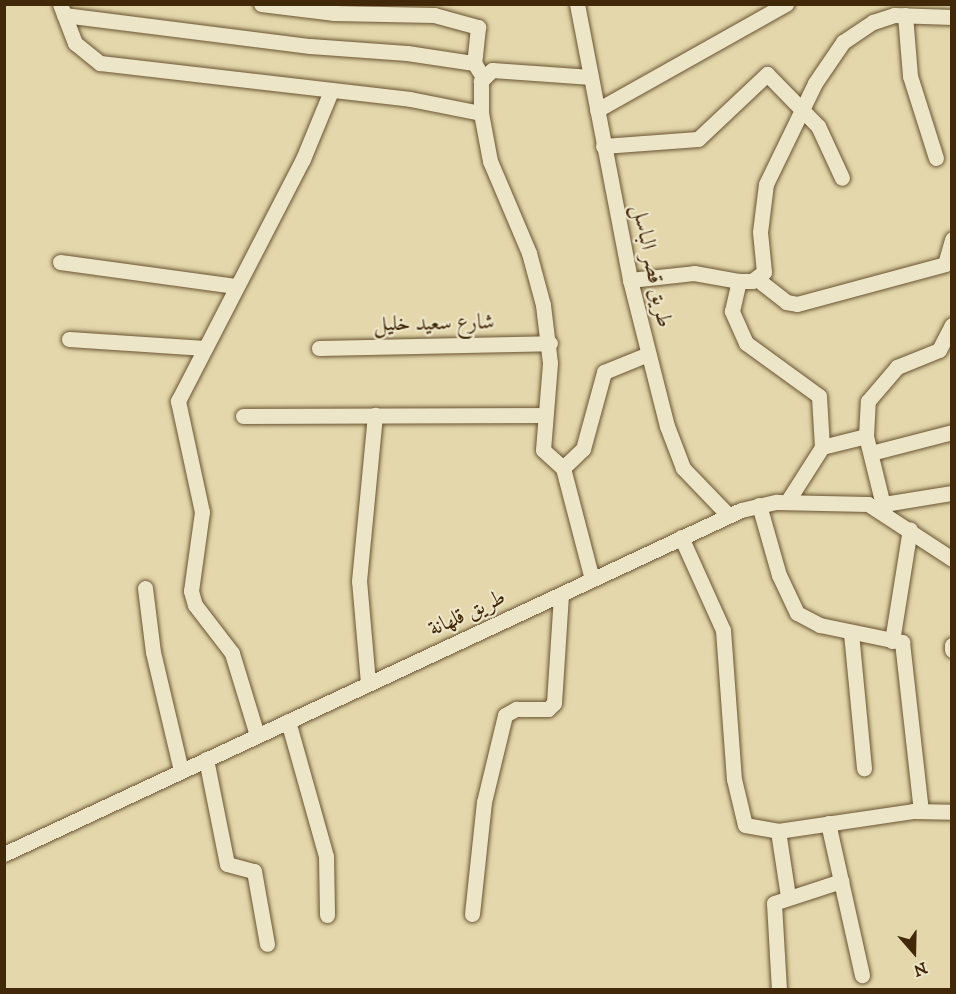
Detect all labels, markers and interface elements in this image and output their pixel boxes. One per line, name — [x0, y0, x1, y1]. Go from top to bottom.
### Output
street label: طريق قصر الباسل — [626, 202, 678, 330]
street label: شارع سعيد خليل — [373, 309, 495, 337]
street label: طريق قلهانة — [424, 584, 510, 642]
north arrow — [884, 922, 944, 982]
text: N — [911, 957, 930, 981]

